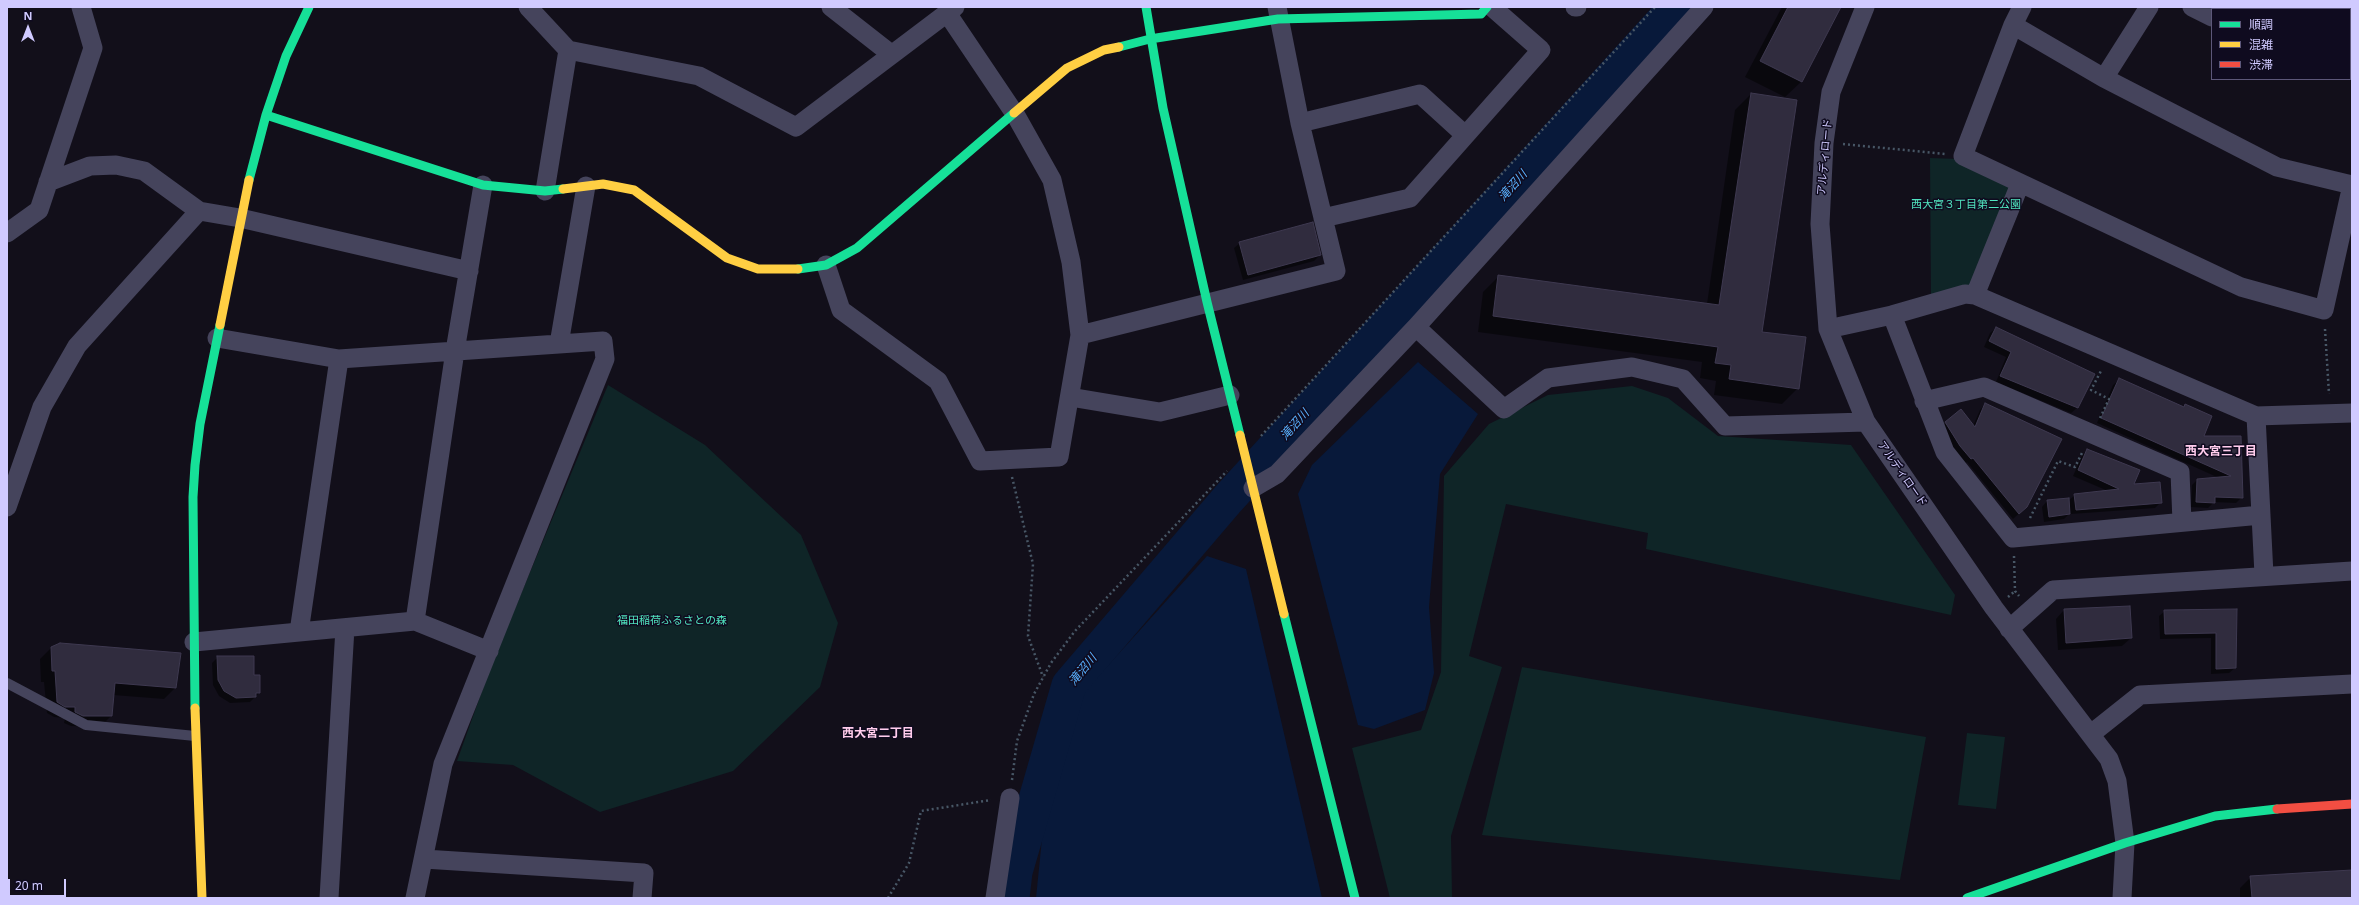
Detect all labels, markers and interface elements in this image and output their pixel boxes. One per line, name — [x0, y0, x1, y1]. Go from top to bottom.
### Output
north arrow — [8, 8, 48, 48]
text: N — [24, 8, 32, 23]
legend — [2211, 8, 2351, 80]
text: 順調 — [2249, 16, 2273, 33]
text: 混雑 — [2249, 36, 2273, 53]
text: 渋滞 — [2249, 56, 2273, 73]
street label: アルディロード — [1815, 118, 1835, 196]
water label: 滝沼川 — [1496, 168, 1530, 204]
park label: 西大宮３丁目第二公園 — [1911, 198, 2021, 212]
water label: 滝沼川 — [1278, 407, 1312, 443]
street label: アルディロード — [1875, 439, 1929, 509]
district label: 西大宮三丁目 — [2185, 445, 2257, 459]
park label: 福田稲荷ふるさとの森 — [617, 614, 727, 628]
water label: 滝沼川 — [1066, 651, 1100, 689]
district label: 西大宮二丁目 — [842, 727, 914, 741]
scale bar — [10, 871, 68, 897]
text: 20 m — [15, 877, 43, 894]

